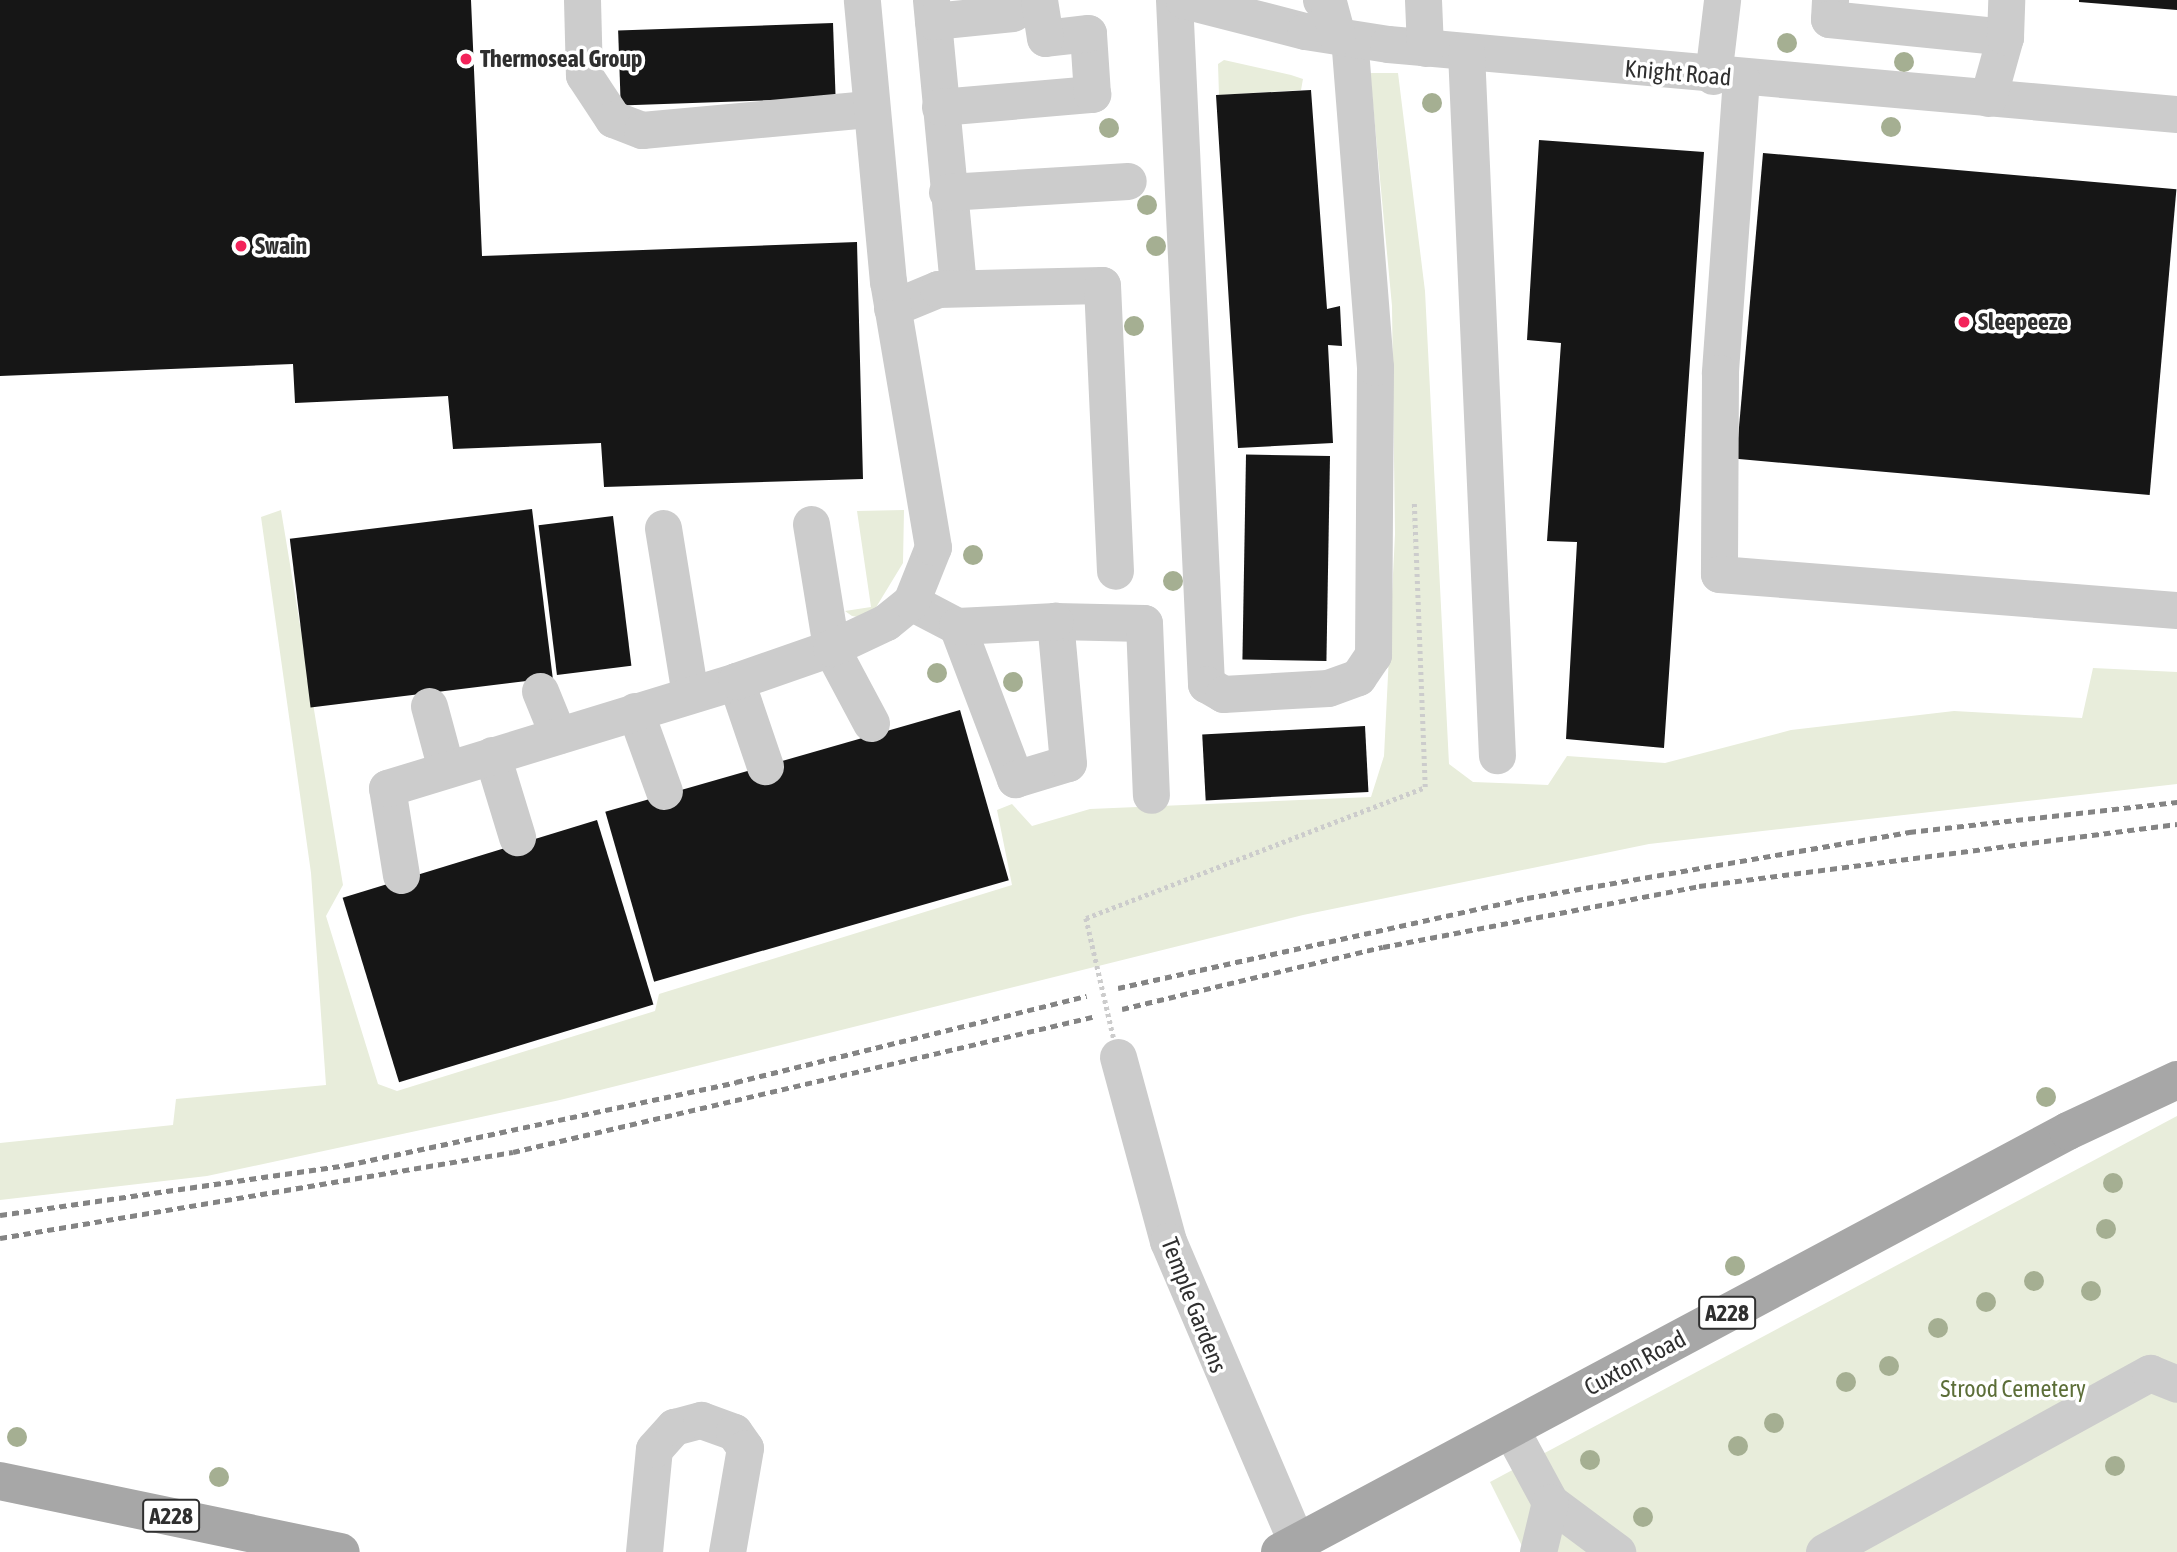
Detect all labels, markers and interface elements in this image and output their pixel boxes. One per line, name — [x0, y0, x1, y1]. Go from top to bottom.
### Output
place label: Thermoseal Group — [480, 45, 642, 73]
marker: Thermoseal Group — [458, 51, 474, 67]
street label: Knight Road — [1624, 54, 1732, 92]
place label: Swain — [255, 232, 307, 260]
marker: Swain — [233, 238, 249, 254]
place label: Sleepeeze — [1978, 308, 2068, 336]
marker: Sleepeeze — [1956, 314, 1972, 330]
street label: Temple Gardens — [1155, 1233, 1233, 1377]
road number: A228 — [1697, 1294, 1757, 1332]
street label: Cuxton Road — [1579, 1324, 1691, 1402]
park label: Strood Cemetery — [1940, 1375, 2086, 1403]
road number: A228 — [141, 1497, 201, 1536]

